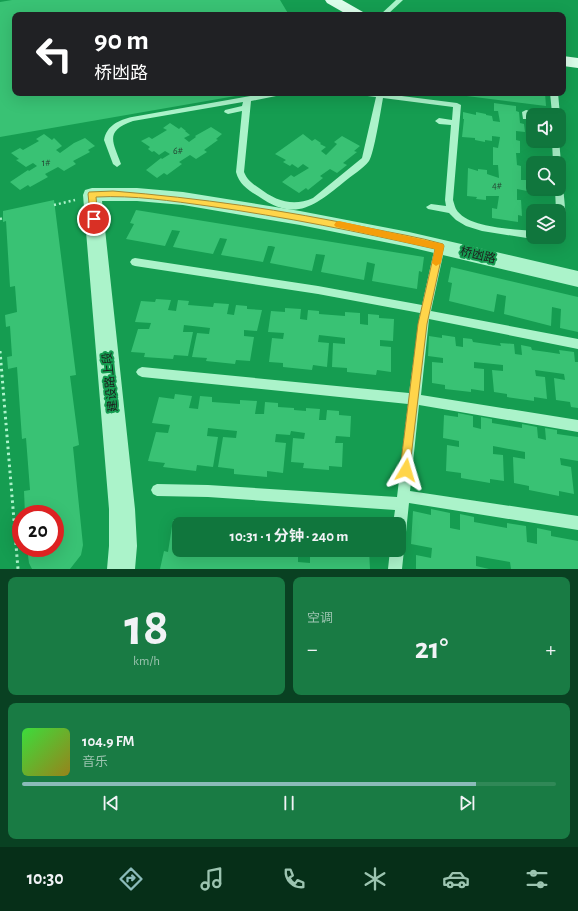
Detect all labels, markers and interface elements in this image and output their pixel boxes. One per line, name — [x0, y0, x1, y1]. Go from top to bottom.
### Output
text: 90 m — [94, 27, 149, 55]
icon: left — [28, 28, 80, 80]
text: 桥凼路 — [94, 65, 148, 83]
map controls — [526, 108, 566, 244]
button: sound — [526, 108, 566, 148]
house number: 6# — [173, 146, 183, 156]
button: search — [526, 156, 566, 196]
house number: 1# — [42, 158, 50, 168]
house number: 4# — [492, 181, 502, 191]
pin — [77, 202, 111, 236]
button: layers — [526, 204, 566, 244]
icon: arrive — [83, 208, 105, 230]
street label: 桥凼路 — [459, 244, 497, 265]
street label: 建设路上段 — [100, 352, 119, 413]
position arrow — [385, 449, 427, 491]
speed limit sign: 20 — [12, 505, 64, 557]
text: 10:31 · 1 分钟 · 240 m — [230, 529, 348, 544]
text: 18 — [124, 602, 169, 654]
text: 空调 — [307, 612, 333, 625]
text: 21° — [415, 634, 448, 664]
text: − — [307, 638, 318, 660]
text: + — [545, 638, 556, 660]
text: km/h — [133, 655, 160, 668]
text: 104.9 FM — [82, 734, 134, 749]
text: 音乐 — [82, 756, 108, 769]
icon: previous — [100, 792, 122, 814]
icon: pause — [278, 792, 300, 814]
icon: next — [456, 792, 478, 814]
icon: directions — [117, 865, 145, 893]
icon: music — [198, 865, 226, 893]
icon: phone — [280, 865, 308, 893]
icon: climate — [361, 865, 389, 893]
icon: car — [442, 865, 470, 893]
icon: filters — [523, 865, 551, 893]
text: 10:30 — [27, 870, 64, 888]

